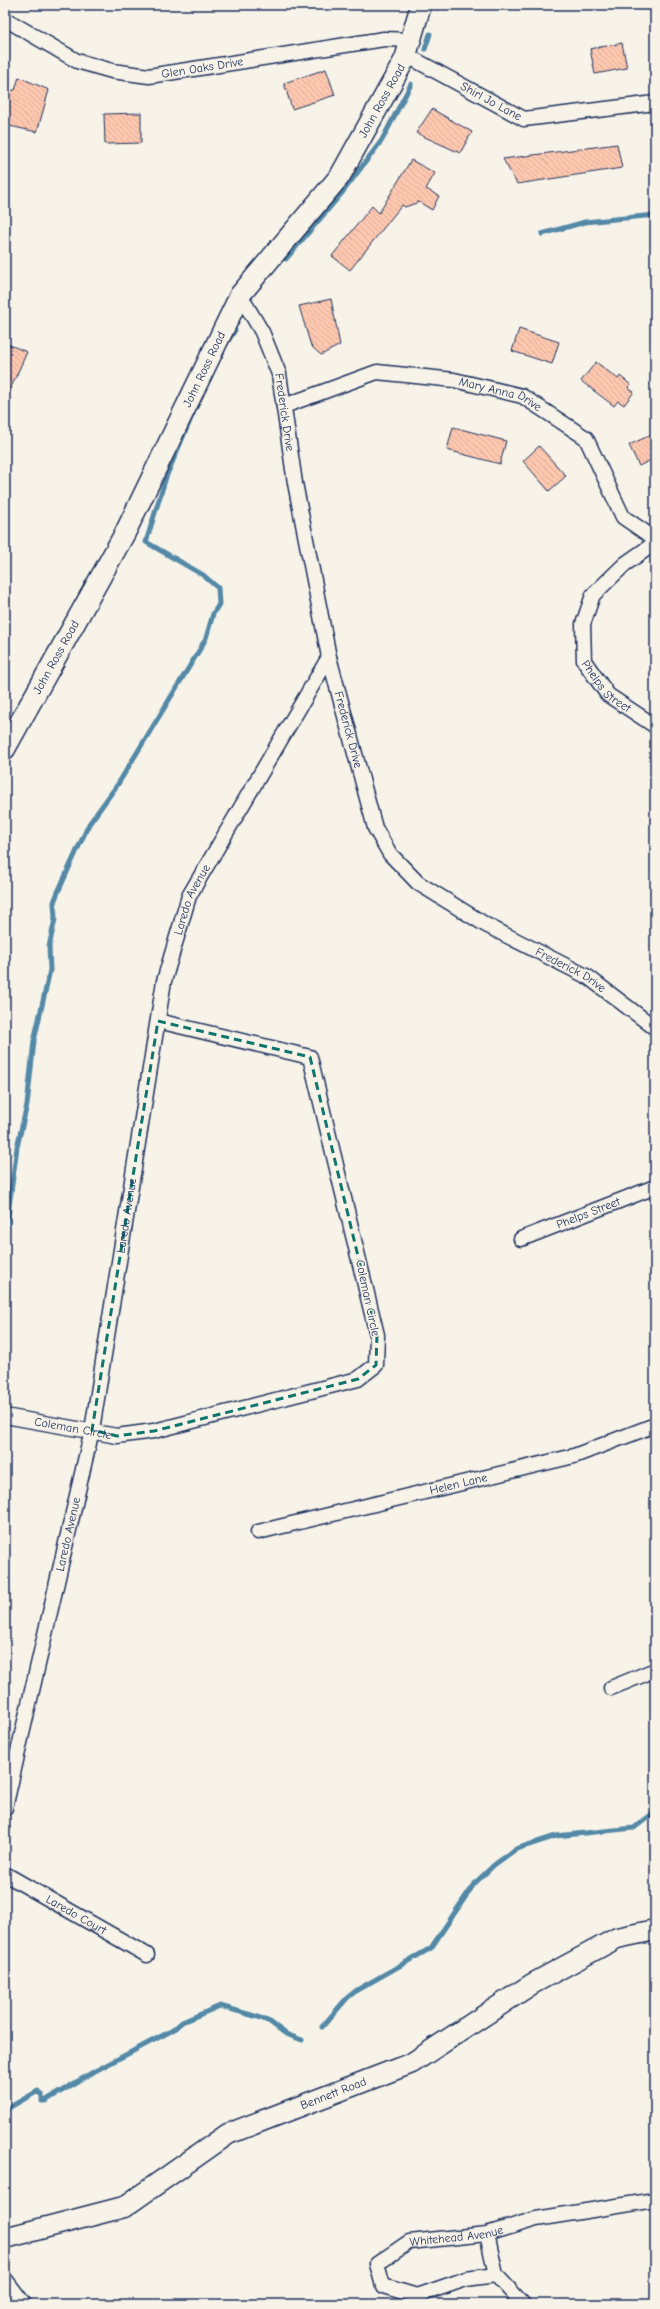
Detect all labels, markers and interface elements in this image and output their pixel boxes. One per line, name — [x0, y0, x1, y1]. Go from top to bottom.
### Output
street label: Glen Oaks Drive — [160, 54, 244, 81]
street label: John Ross Road — [356, 61, 408, 140]
street label: Shirl Jo Lane — [458, 79, 524, 124]
street label: John Ross Road — [180, 329, 228, 409]
street label: Frederick Drive — [272, 372, 297, 452]
street label: Mary Anna Drive — [457, 374, 544, 414]
street label: John Ross Road — [30, 618, 82, 697]
street label: Phelps Street — [579, 657, 634, 716]
street label: Frederick Drive — [332, 690, 366, 770]
street label: Laredo Avenue — [171, 862, 213, 937]
street label: Frederick Drive — [533, 944, 609, 995]
street label: Laredo Avenue — [113, 1177, 139, 1254]
street label: Phelps Street — [554, 1194, 623, 1232]
street label: Coleman Circle — [353, 1258, 383, 1338]
street label: Coleman Circle — [33, 1414, 113, 1442]
street label: Helen Lane — [428, 1470, 488, 1497]
street label: Laredo Avenue — [53, 1496, 83, 1573]
street label: Laredo Court — [43, 1892, 109, 1938]
street label: Bennett Road — [298, 2074, 368, 2112]
street label: Whitehead Avenue — [409, 2222, 505, 2249]

